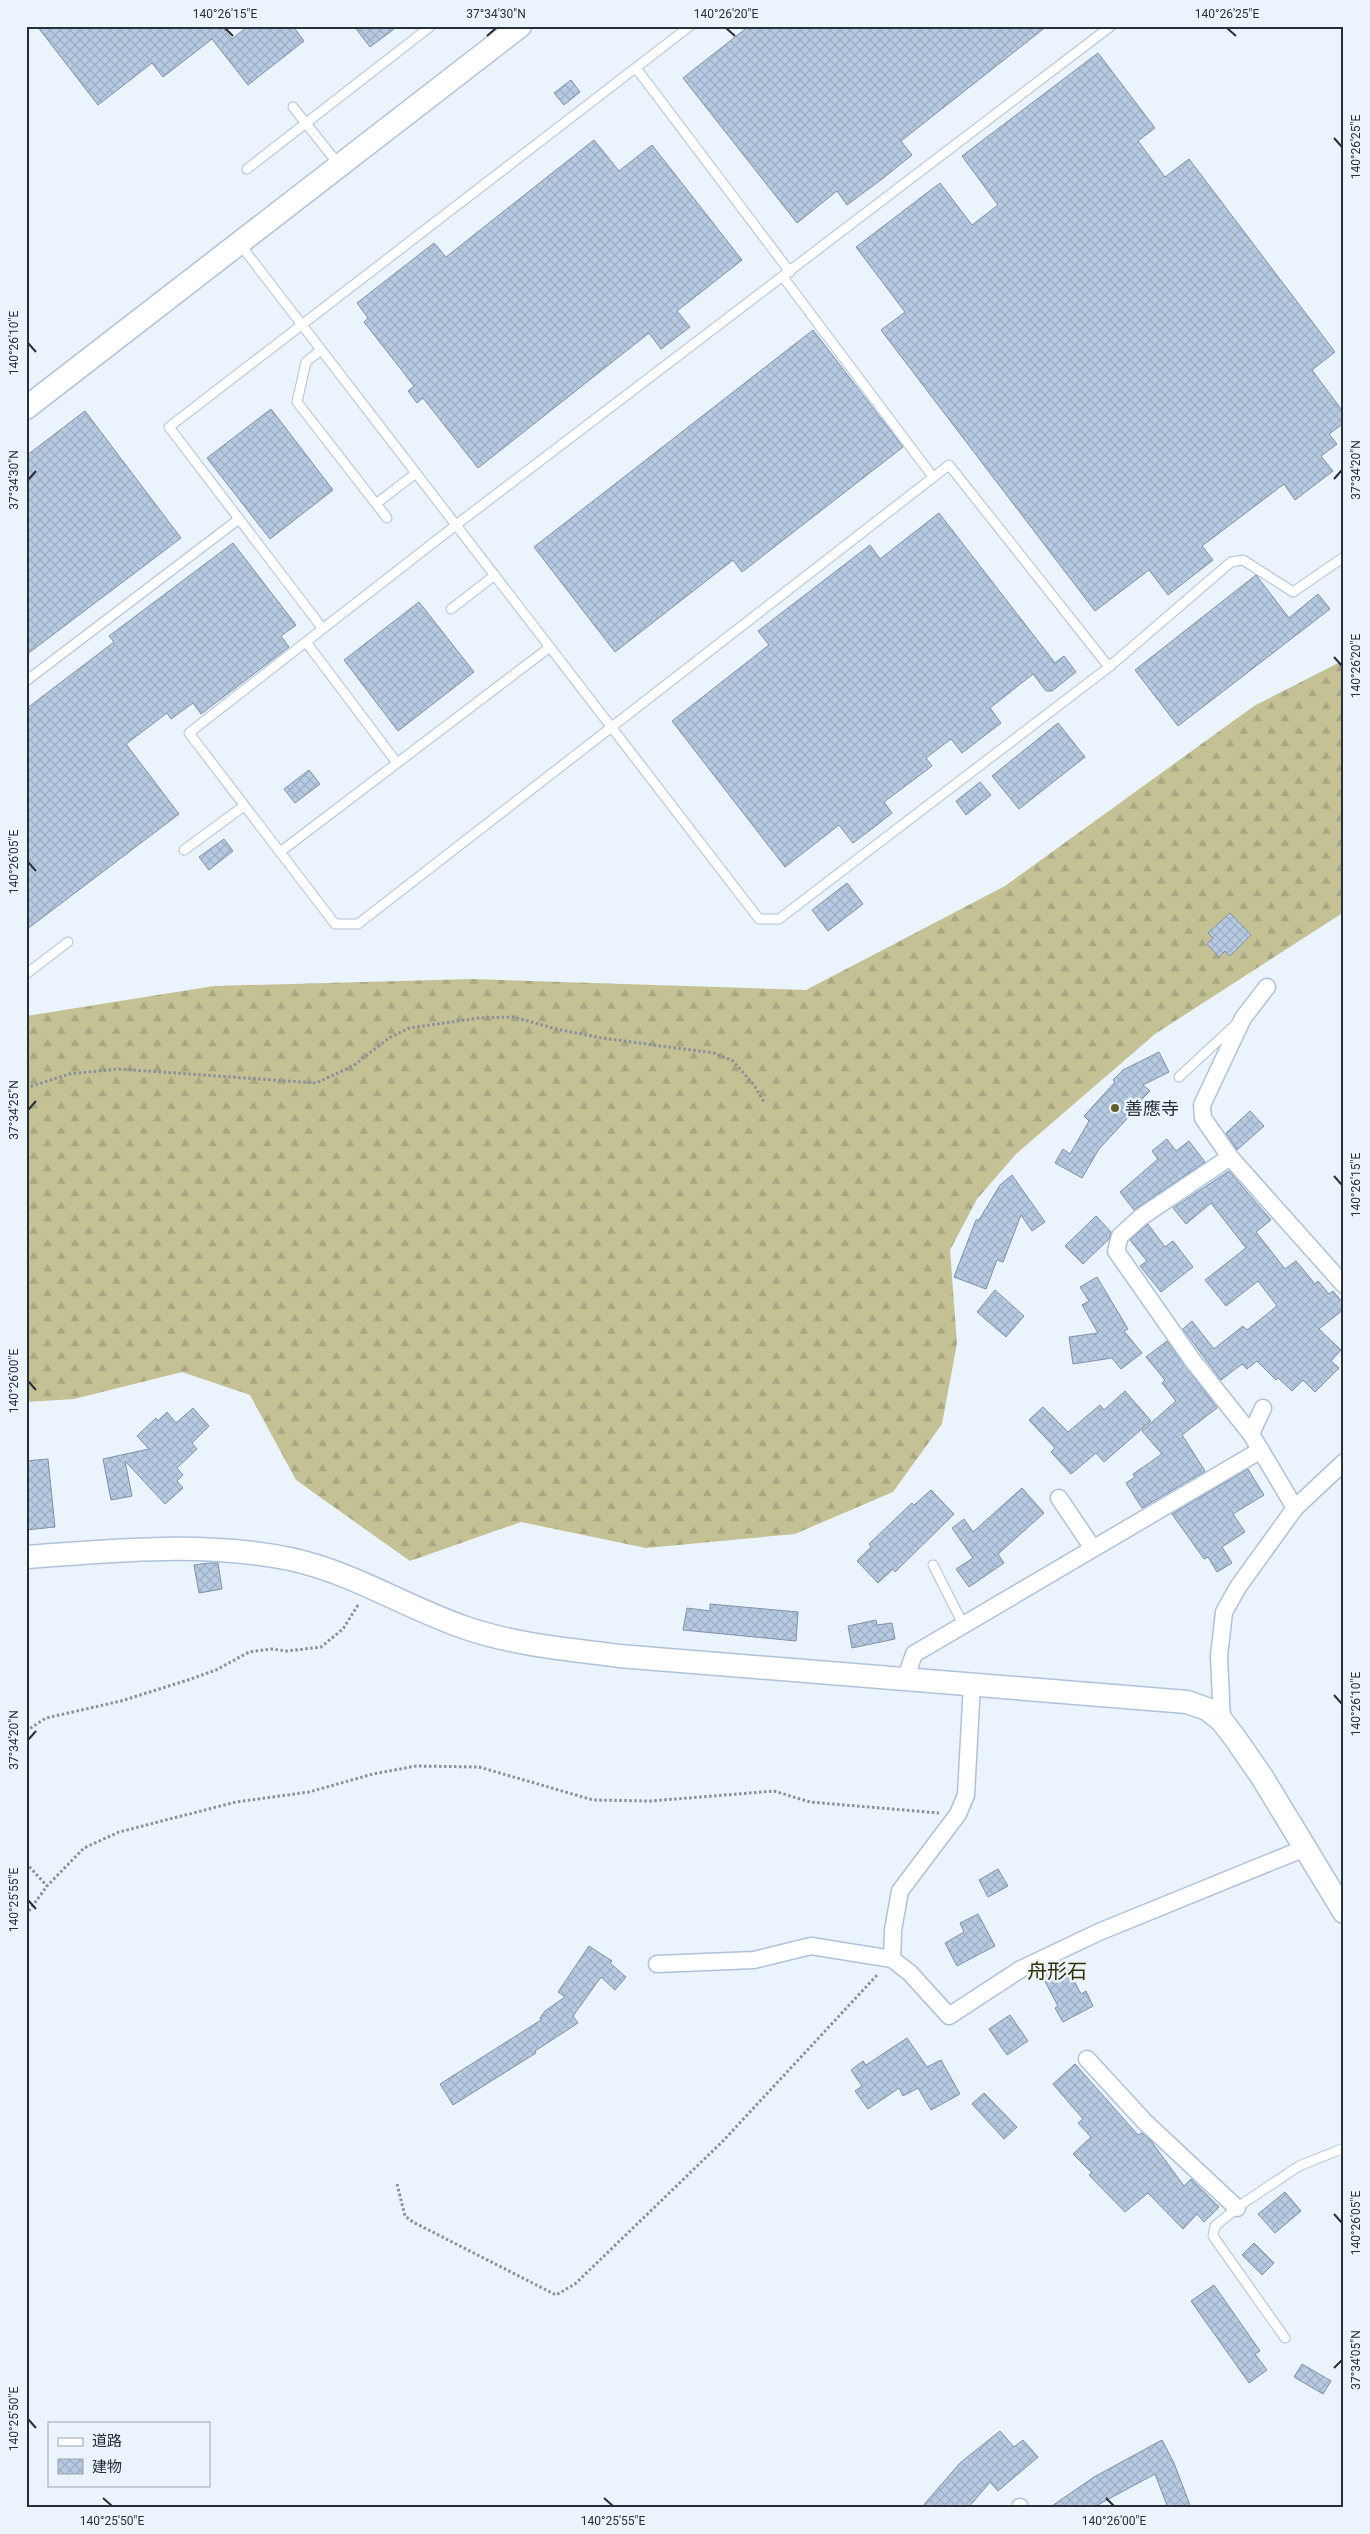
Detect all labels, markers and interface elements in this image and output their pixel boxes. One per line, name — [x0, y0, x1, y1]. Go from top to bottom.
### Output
text: 140°26'15"E — [193, 7, 257, 21]
text: 37°34'30"N — [466, 7, 526, 21]
text: 140°26'20"E — [694, 7, 758, 21]
text: 140°26'25"E — [1195, 7, 1259, 21]
text: 140°26'25"E — [1349, 115, 1363, 179]
text: 140°26'10"E — [7, 311, 21, 375]
text: 37°34'20"N — [1349, 440, 1363, 500]
text: 37°34'30"N — [7, 450, 21, 510]
text: 140°26'20"E — [1349, 634, 1363, 698]
text: 140°26'05"E — [7, 830, 21, 894]
text: 37°34'25"N — [7, 1080, 21, 1140]
place label: 善應寺 — [1125, 1098, 1179, 1119]
marker: 善應寺 — [1109, 1102, 1121, 1114]
text: 140°26'15"E — [1349, 1153, 1363, 1217]
text: 140°26'00"E — [7, 1349, 21, 1413]
text: 140°26'10"E — [1349, 1672, 1363, 1736]
text: 37°34'20"N — [7, 1710, 21, 1770]
text: 140°25'55"E — [7, 1868, 21, 1932]
district label: 舟形石 — [1027, 1959, 1087, 1983]
text: 140°26'05"E — [1349, 2191, 1363, 2255]
text: 37°34'05"N — [1349, 2330, 1363, 2390]
text: 140°25'50"E — [7, 2387, 21, 2451]
legend — [48, 2422, 210, 2486]
text: 道路 — [92, 2432, 122, 2450]
text: 建物 — [92, 2458, 122, 2476]
text: 140°25'50"E — [80, 2514, 144, 2528]
text: 140°25'55"E — [581, 2514, 645, 2528]
text: 140°26'00"E — [1082, 2514, 1146, 2528]

